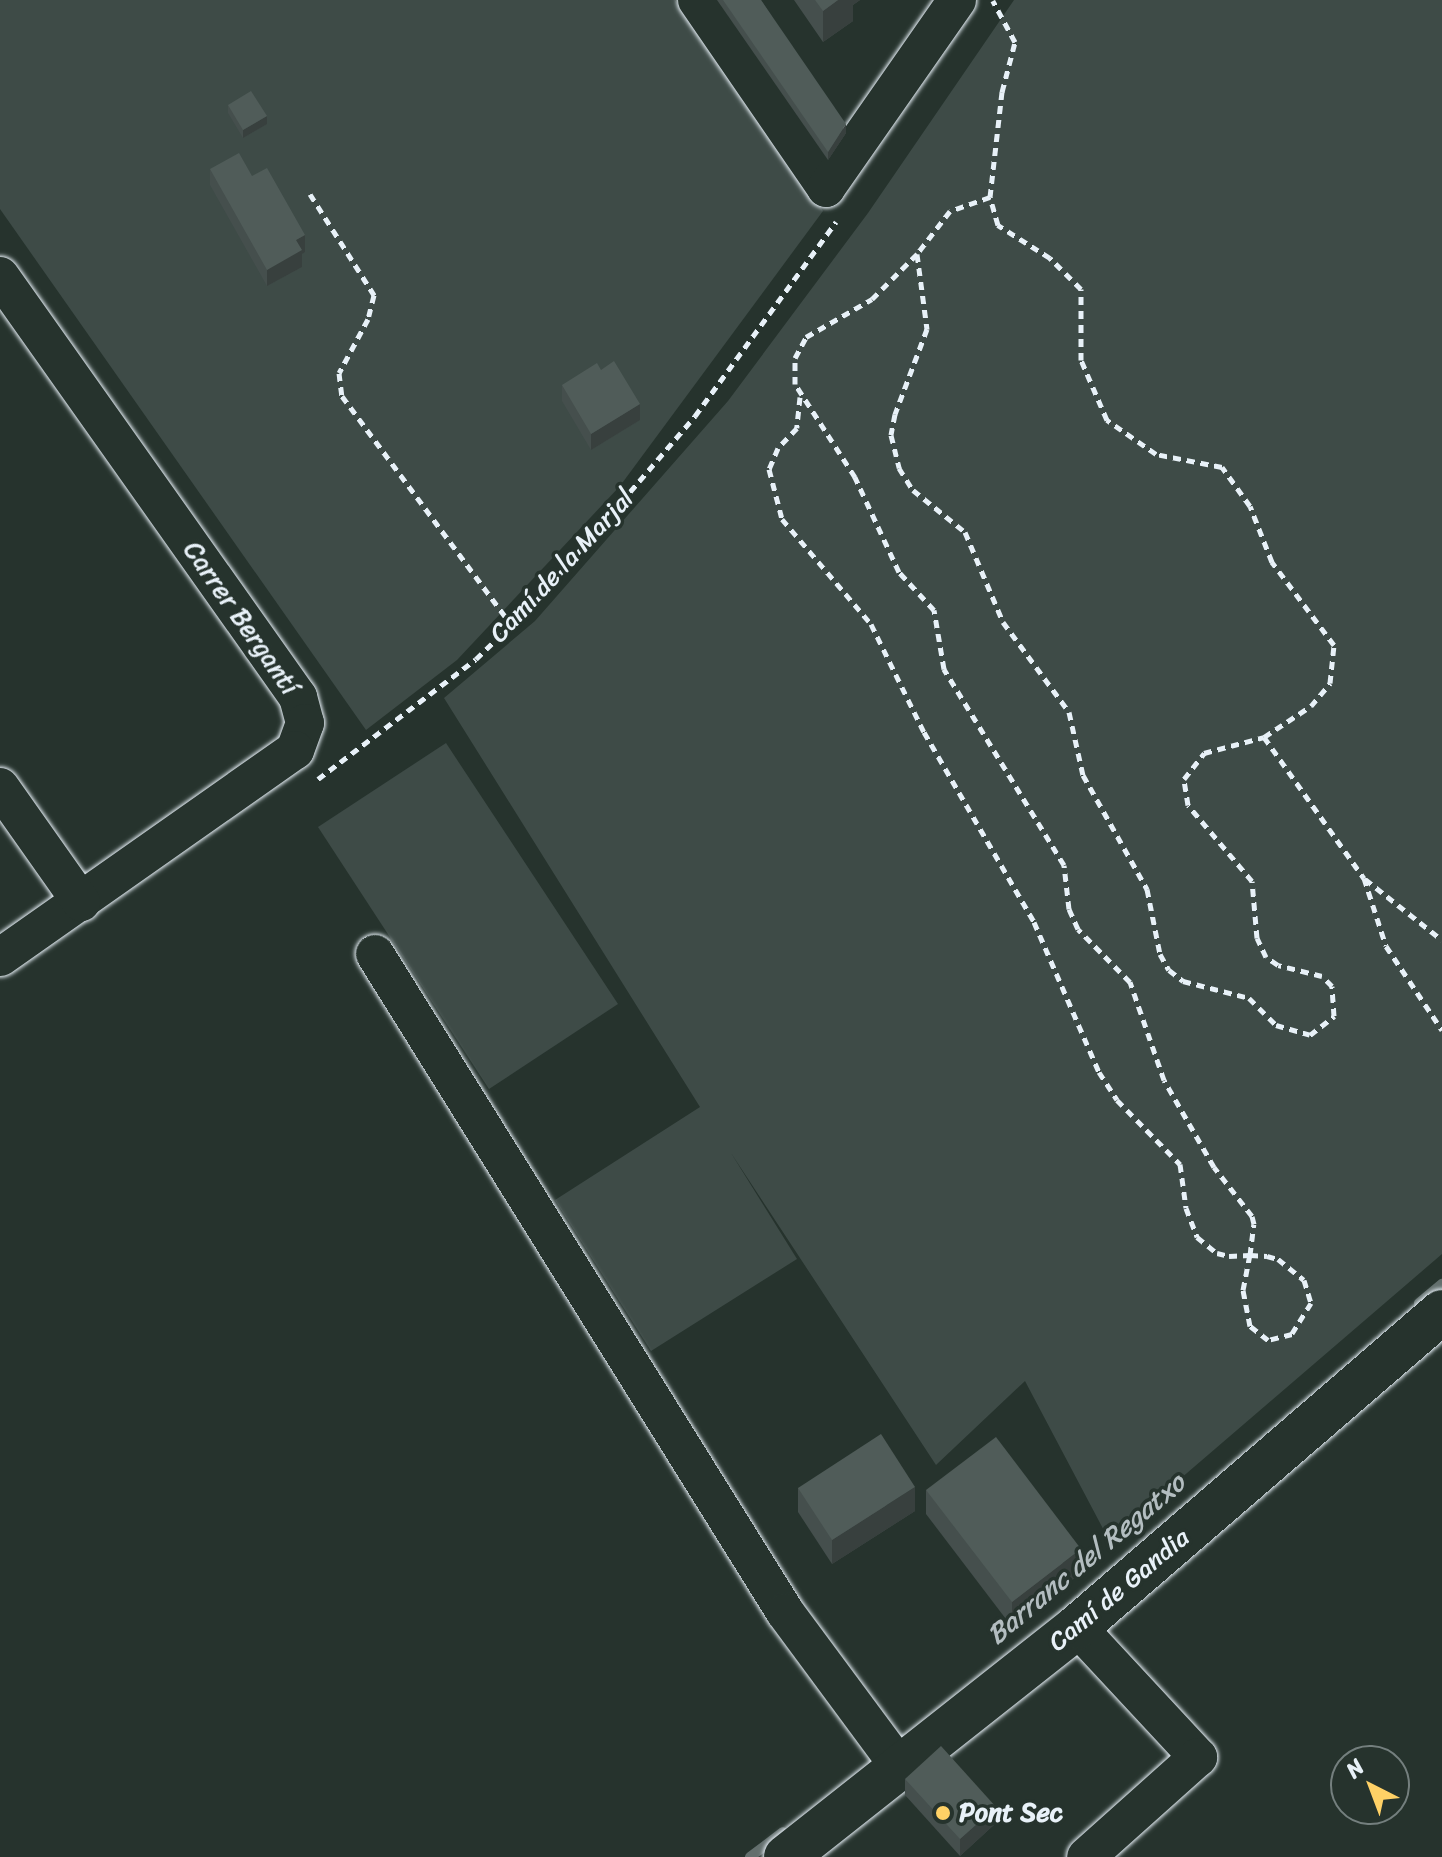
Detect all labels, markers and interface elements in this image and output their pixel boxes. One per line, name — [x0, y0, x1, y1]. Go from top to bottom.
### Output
street label: Camí de la Marjal — [483, 483, 641, 649]
street label: Carrer Bergantí — [176, 535, 306, 701]
water label: Barranc del Regatxo — [980, 1466, 1192, 1652]
street label: Camí de Gandia — [1042, 1522, 1196, 1658]
north arrow — [1330, 1745, 1410, 1825]
text: N — [1336, 1749, 1374, 1788]
place label: Pont Sec — [959, 1797, 1063, 1829]
marker: Pont Sec — [934, 1804, 952, 1822]

